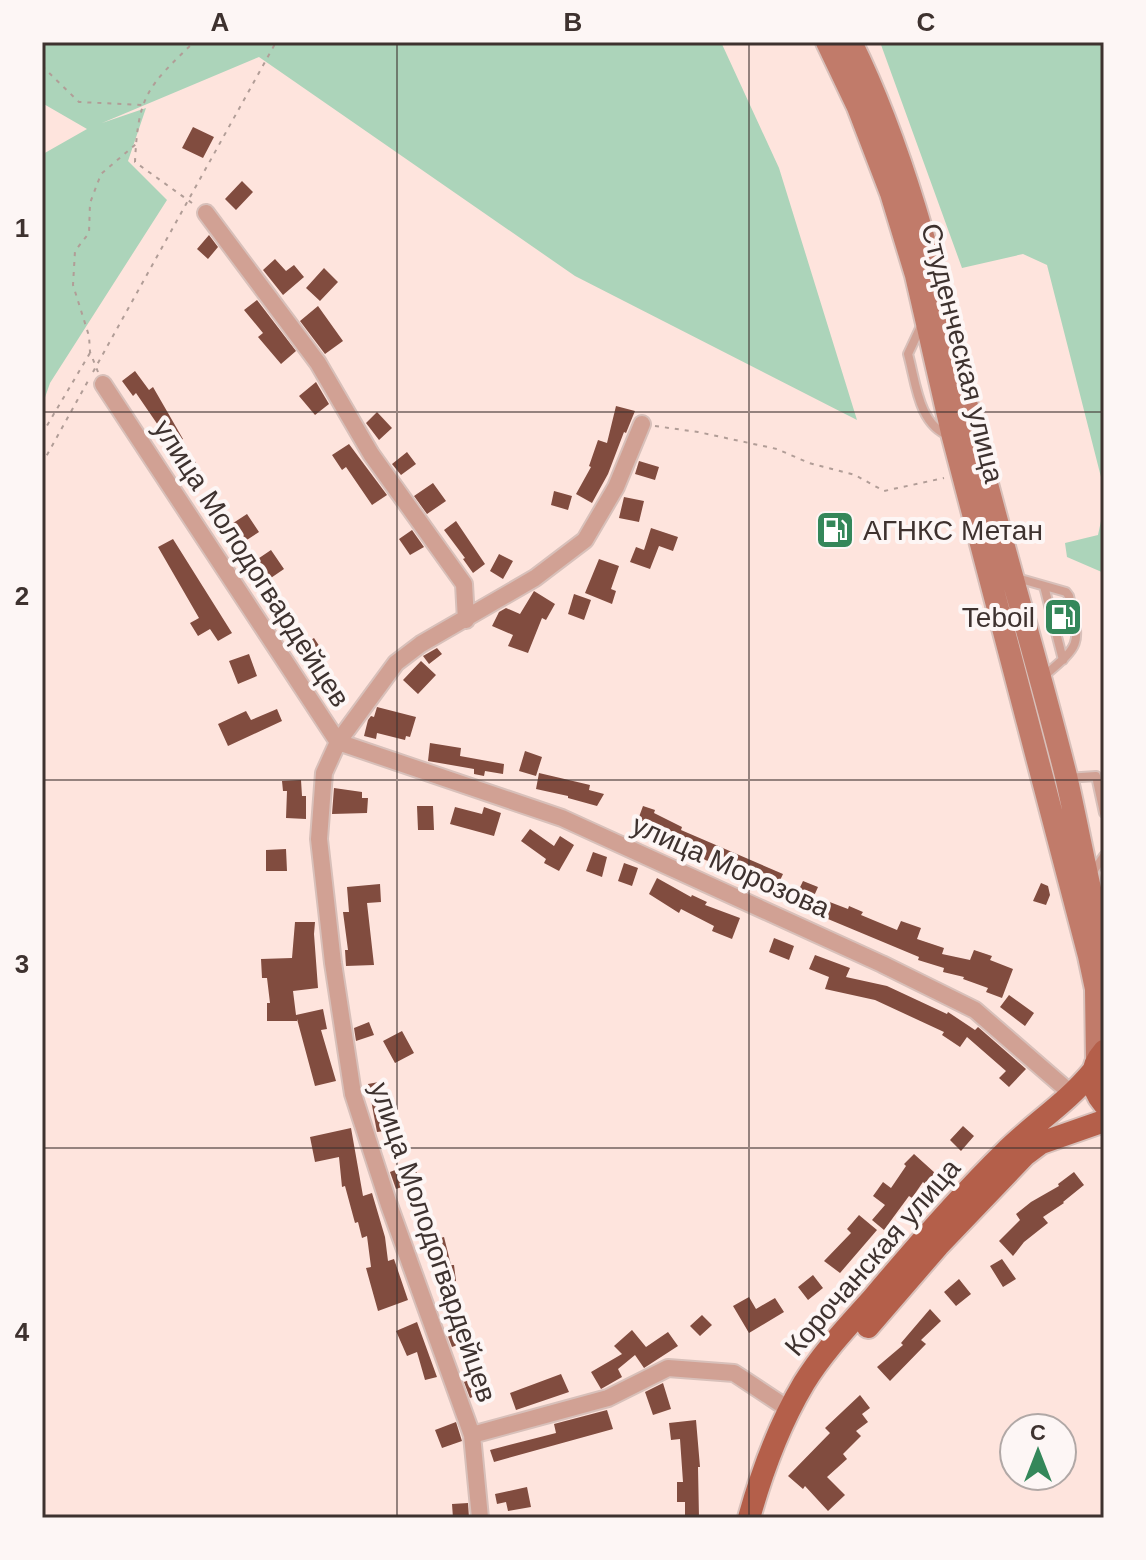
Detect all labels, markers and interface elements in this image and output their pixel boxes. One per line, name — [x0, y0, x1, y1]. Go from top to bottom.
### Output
text: A — [211, 7, 230, 37]
text: B — [564, 7, 582, 37]
text: C — [917, 7, 936, 37]
text: 1 — [15, 213, 29, 243]
street label: Студенческая улица — [915, 220, 1010, 486]
street label: улица Молодогвардейцев — [147, 414, 356, 713]
fuel station icon: АГНКС Метан — [814, 509, 856, 551]
place label: АГНКС Метан — [863, 515, 1043, 546]
text: 2 — [15, 581, 29, 611]
fuel station icon: Teboil — [1042, 596, 1084, 638]
place label: Teboil — [962, 602, 1035, 633]
street label: улица Морозова — [627, 809, 835, 924]
text: 3 — [15, 949, 29, 979]
street label: улица Молодогвардейцев — [364, 1078, 503, 1406]
street label: Корочанская улица — [779, 1152, 966, 1362]
text: 4 — [15, 1317, 30, 1347]
north arrow — [998, 1412, 1078, 1492]
text: С — [1030, 1420, 1046, 1445]

